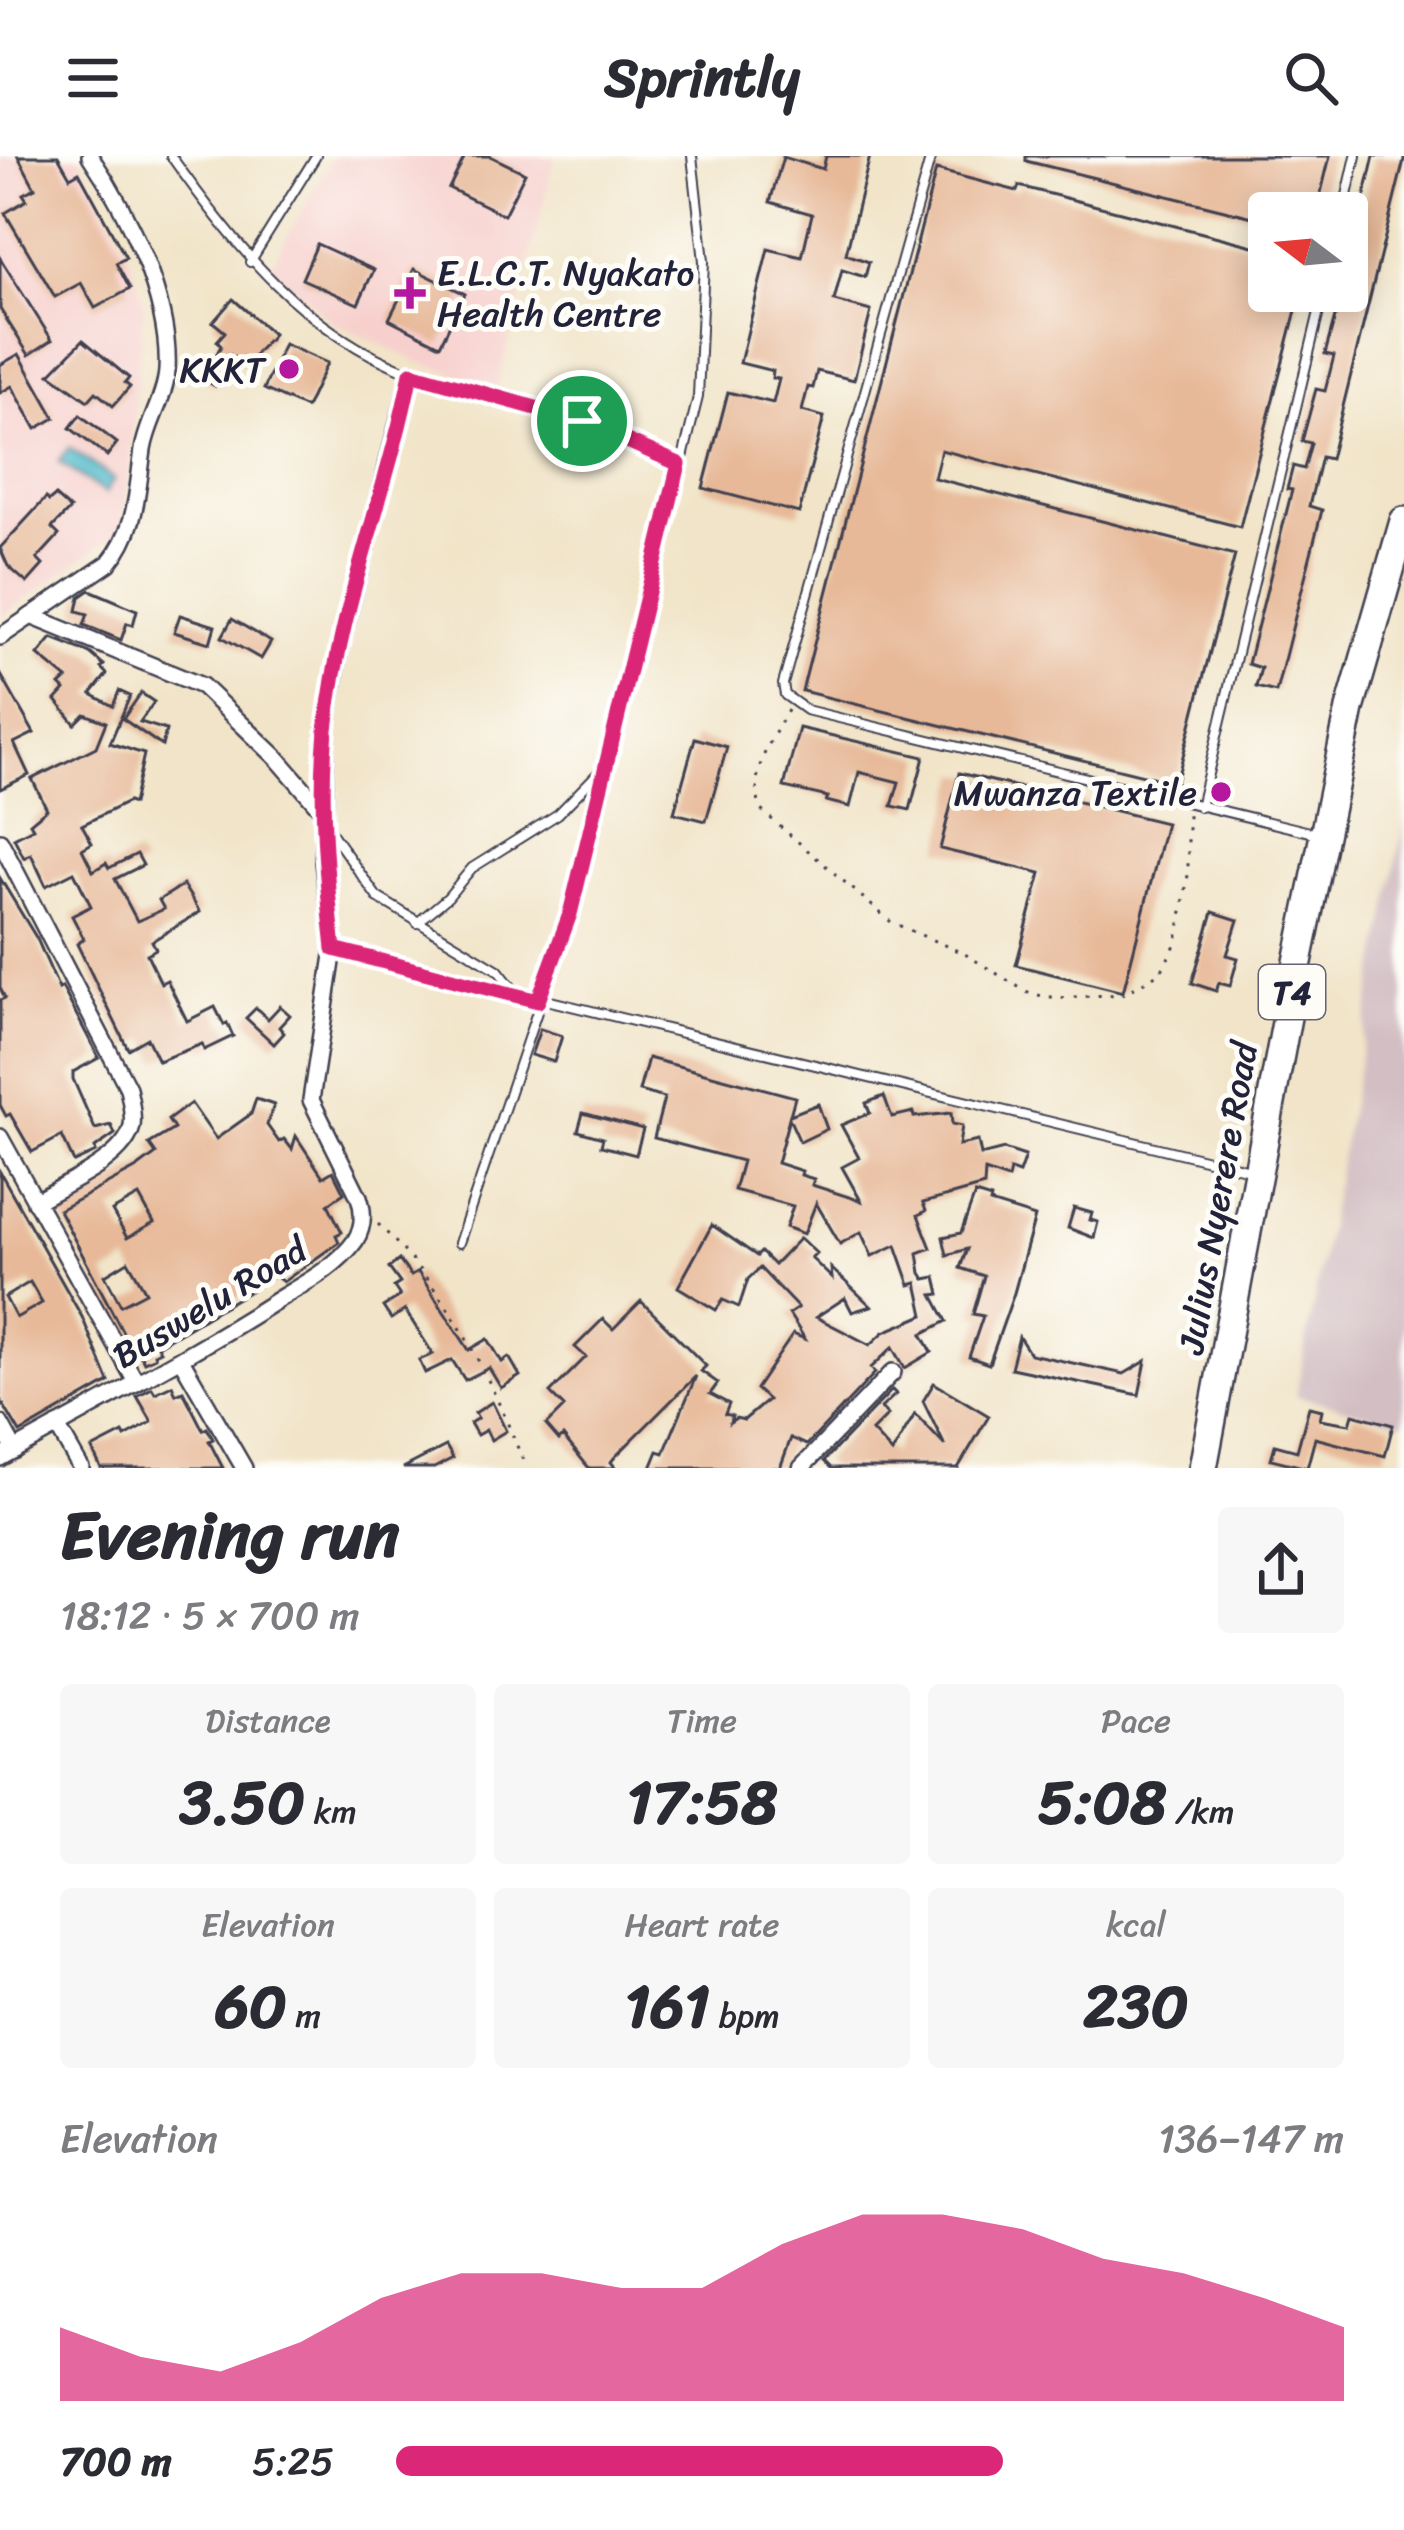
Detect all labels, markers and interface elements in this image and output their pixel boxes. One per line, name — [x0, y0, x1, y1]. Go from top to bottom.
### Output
text: Sprintly — [604, 30, 800, 126]
icon: menu — [60, 45, 126, 111]
icon: search — [1278, 45, 1344, 111]
north arrow — [1248, 192, 1368, 312]
map controls — [1248, 192, 1368, 312]
place label: E.L.C.T. Nyakato Health Centre — [437, 241, 694, 346]
marker: E.L.C.T. Nyakato Health Centre — [394, 277, 426, 309]
place label: KKKT — [180, 338, 267, 402]
marker: KKKT — [276, 356, 302, 382]
pin — [531, 370, 633, 472]
icon: arrive — [549, 388, 615, 454]
place label: Mwanza Textile — [954, 761, 1197, 825]
marker: Mwanza Textile — [1208, 779, 1234, 805]
road number: T4 — [1259, 965, 1325, 1019]
street label: Julius Nyerere Road — [1159, 1035, 1277, 1361]
street label: Buswelu Road — [100, 1218, 322, 1386]
text: Evening run — [60, 1477, 400, 1594]
button: share — [1218, 1507, 1344, 1633]
text: 18:12 · 5 × 700 m — [60, 1581, 359, 1650]
text: Distance — [205, 1692, 331, 1750]
text: Time — [667, 1692, 737, 1750]
text: Pace — [1101, 1692, 1171, 1750]
text: 3.50 — [179, 1750, 305, 1856]
text: 17:58 — [627, 1750, 777, 1856]
text: 5:08 — [1038, 1750, 1167, 1856]
text: km — [305, 1783, 357, 1841]
text: /km — [1167, 1783, 1234, 1841]
text: Elevation — [201, 1896, 335, 1954]
text: Heart rate — [625, 1896, 779, 1954]
text: kcal — [1106, 1896, 1166, 1954]
text: 60 — [215, 1954, 287, 2060]
text: 161 — [624, 1954, 710, 2060]
text: 230 — [1083, 1954, 1189, 2060]
text: m — [287, 1987, 321, 2045]
text: bpm — [710, 1987, 780, 2045]
text: Elevation — [60, 2104, 218, 2173]
text: 136–147 m — [1158, 2104, 1344, 2173]
text: 700 m — [60, 2427, 172, 2496]
text: 5:25 — [252, 2427, 334, 2496]

